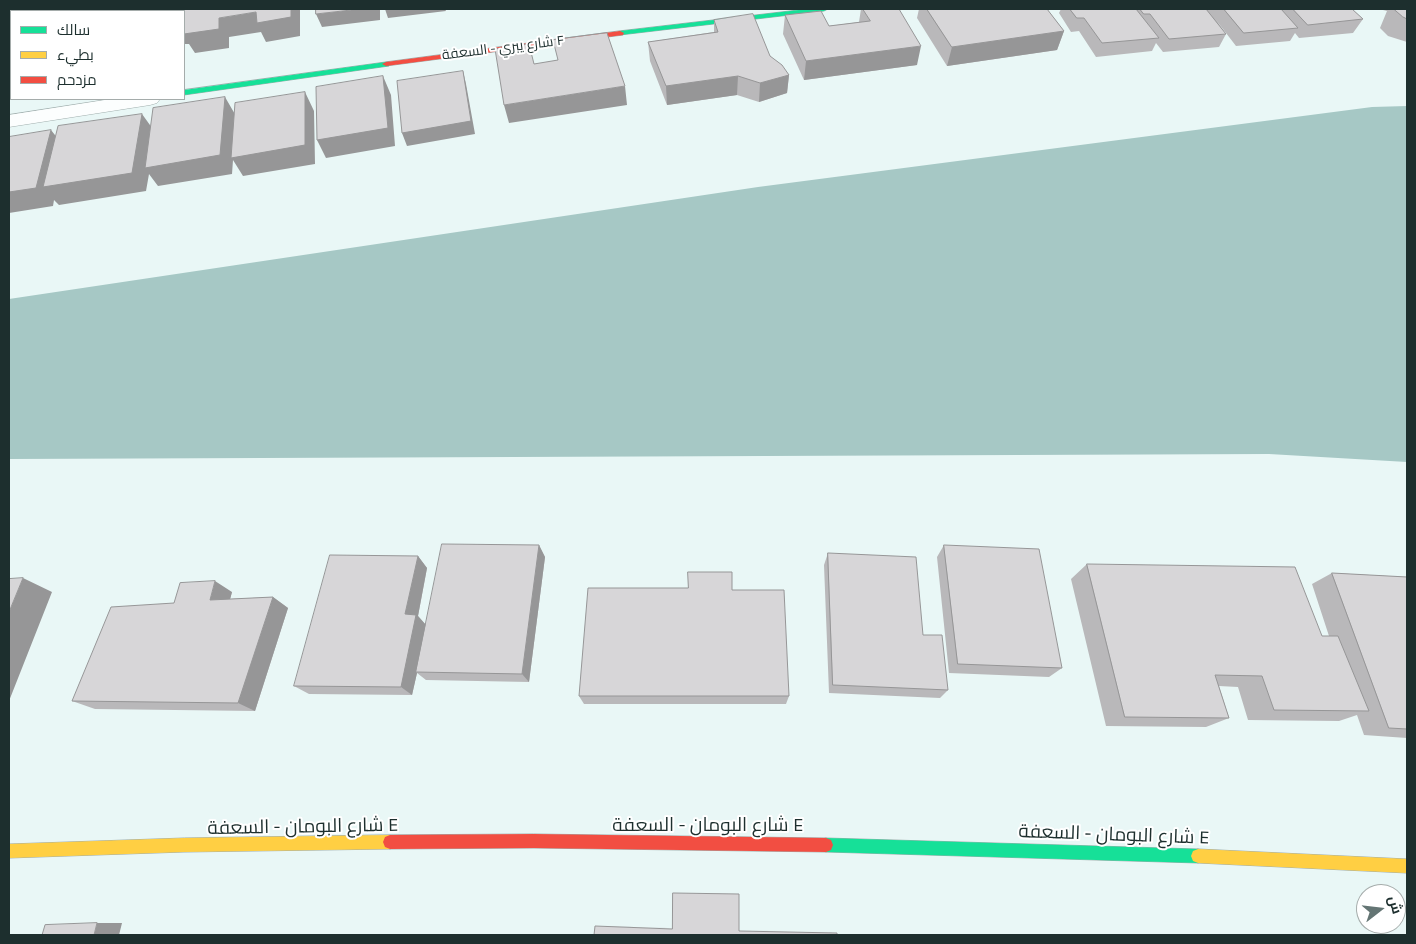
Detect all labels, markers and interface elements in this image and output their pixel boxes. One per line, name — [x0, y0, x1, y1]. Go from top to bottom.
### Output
legend — [10, 10, 185, 100]
text: سالك — [57, 21, 90, 39]
street label: شارع يبري - السعفة F — [441, 32, 565, 64]
text: بطيء — [57, 46, 94, 64]
text: مزدحم — [57, 71, 97, 89]
street label: شارع البومان - السعفة E — [207, 814, 399, 840]
street label: شارع البومان - السعفة E — [612, 815, 804, 837]
street label: شارع البومان - السعفة E — [1018, 820, 1210, 850]
north arrow — [1356, 884, 1406, 934]
text: ش — [1384, 894, 1406, 916]

